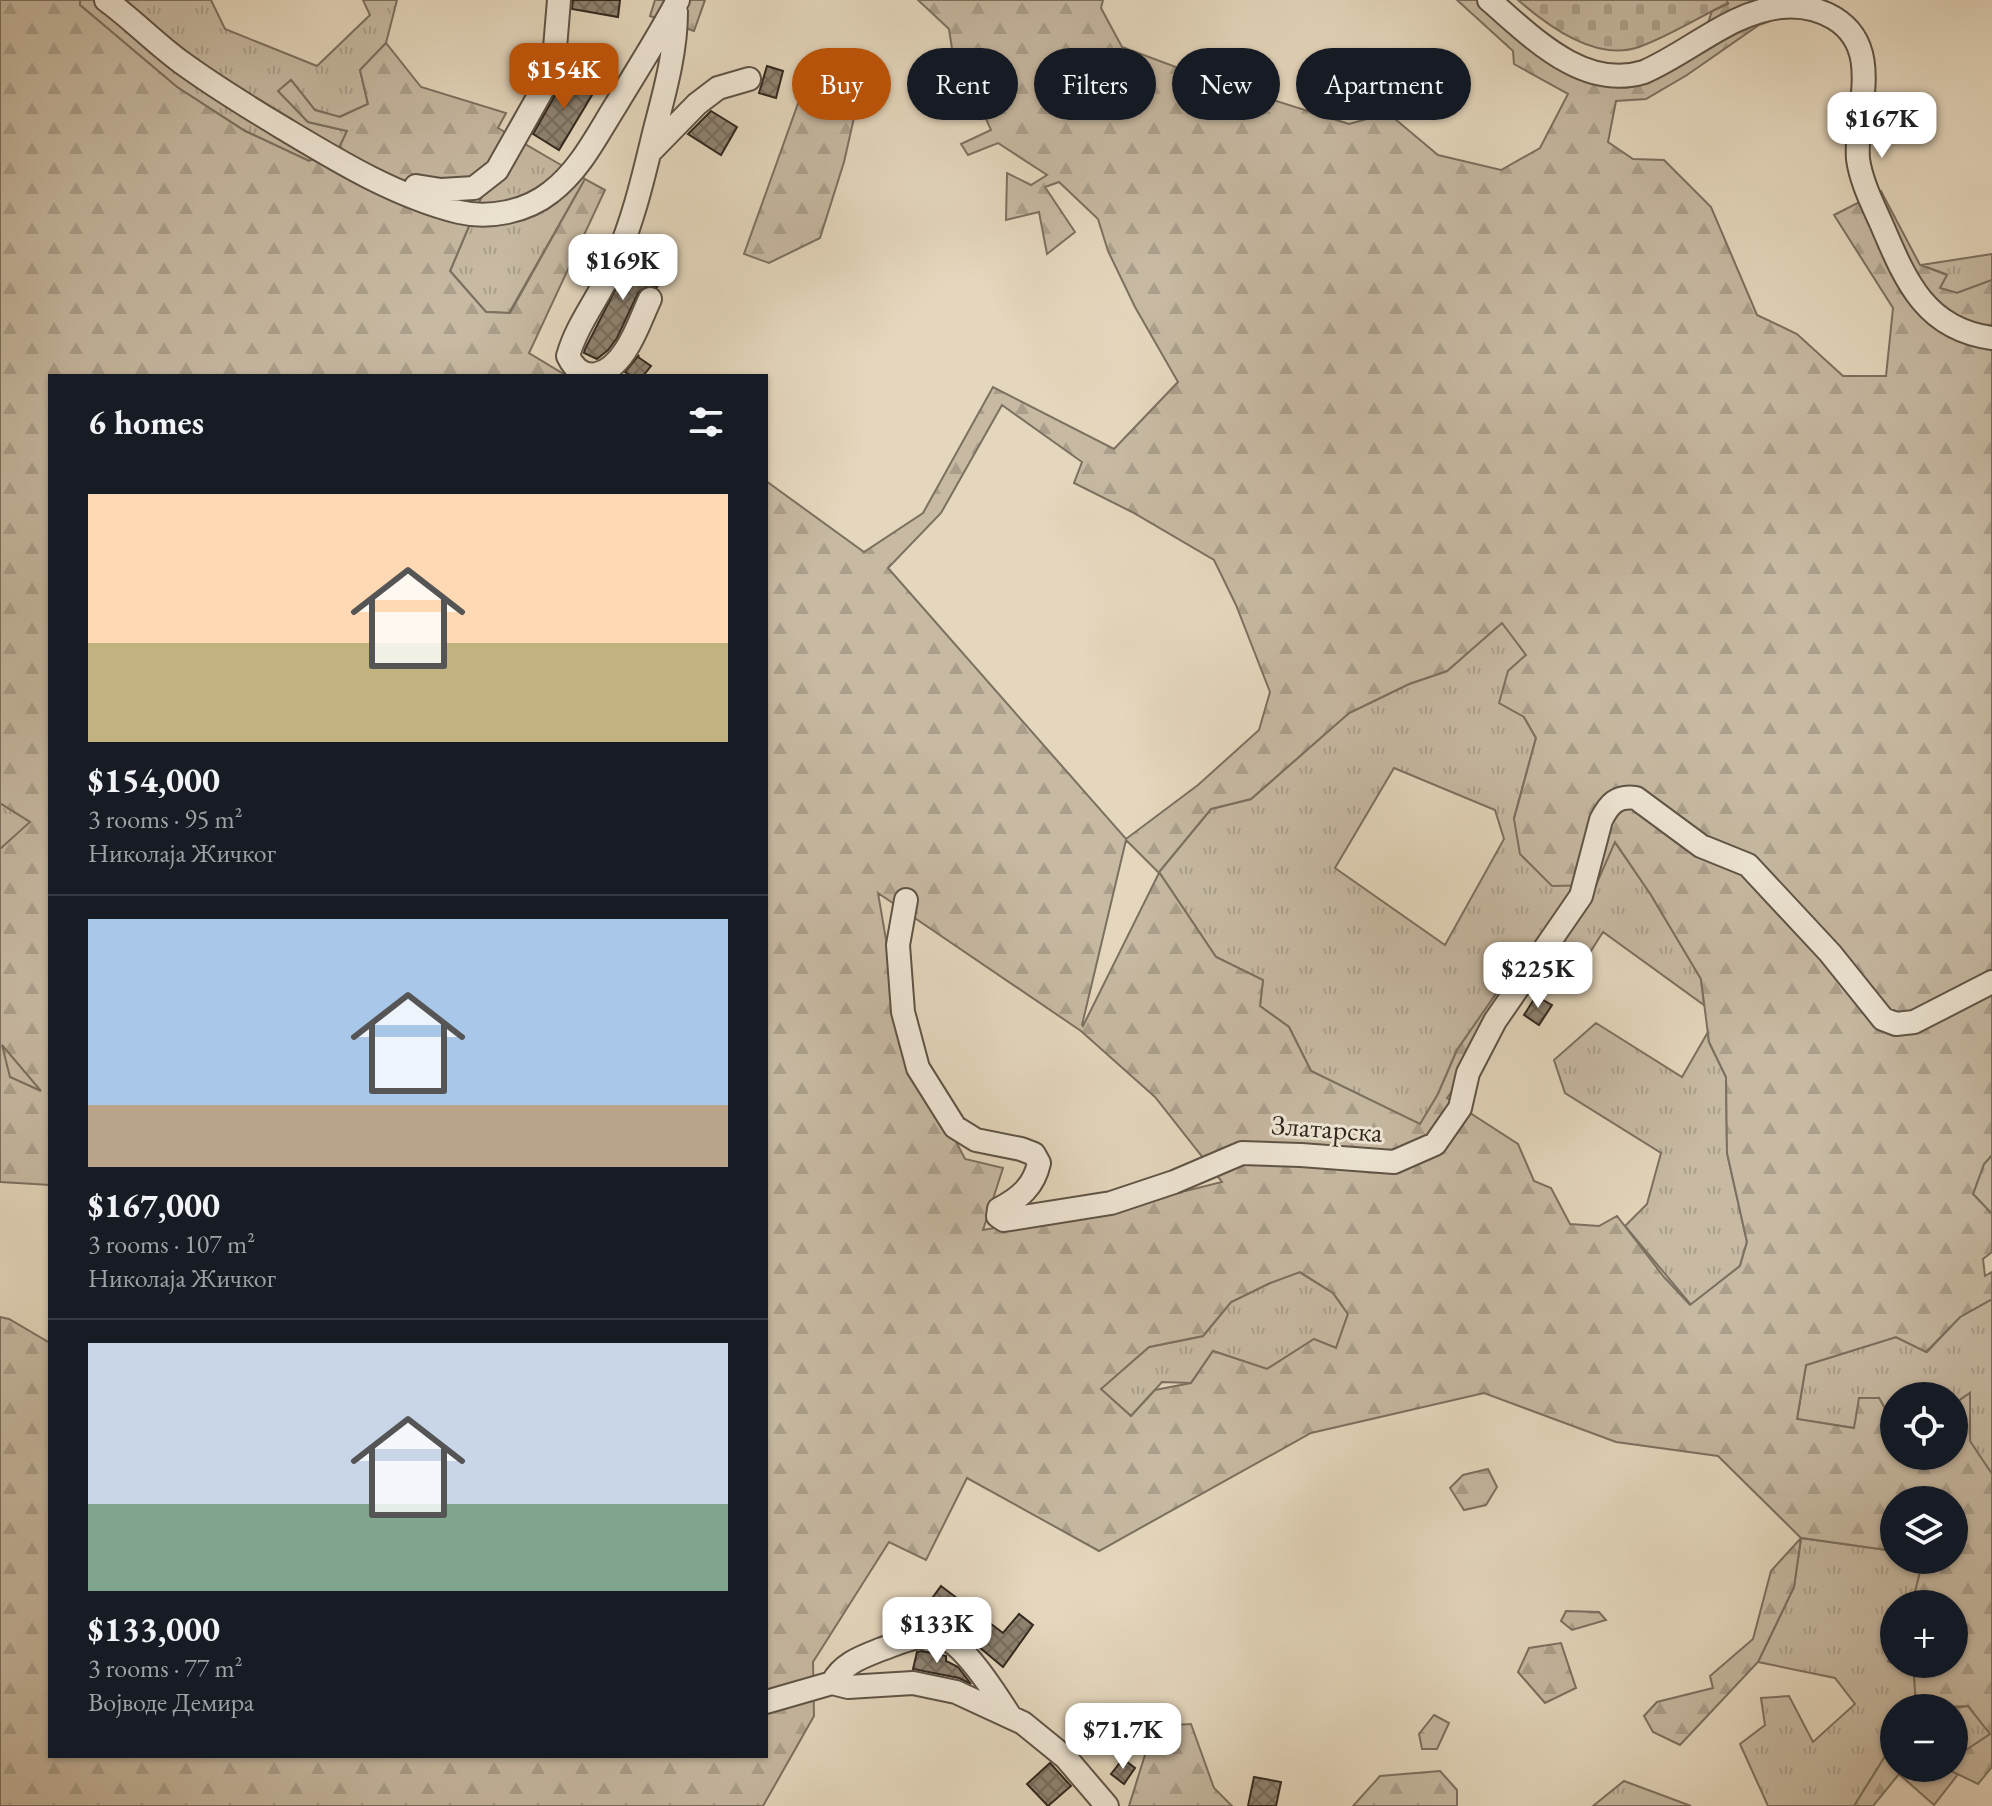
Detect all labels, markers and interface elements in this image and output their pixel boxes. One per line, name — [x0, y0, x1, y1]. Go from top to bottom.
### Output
pin: $154K — [508, 43, 620, 111]
chip: Buy — [792, 48, 891, 120]
chip: Rent — [907, 48, 1018, 120]
chip: Filters — [1034, 48, 1156, 120]
chip: New — [1172, 48, 1280, 120]
chip: Apartment — [1296, 48, 1471, 120]
text: $154K — [527, 52, 601, 86]
pin: $167K — [1826, 92, 1938, 160]
text: $167K — [1845, 101, 1919, 135]
pin: $169K — [567, 234, 679, 302]
text: $169K — [586, 243, 660, 277]
text: 6 homes — [88, 400, 204, 444]
icon: filters — [684, 400, 728, 444]
icon: home — [336, 546, 480, 690]
text: $154,000 — [88, 758, 220, 802]
text: 3 rooms · 95 m² — [88, 802, 243, 836]
text: Николаја Жичког — [88, 836, 276, 870]
pin: $225K — [1482, 942, 1594, 1010]
text: $225K — [1501, 951, 1575, 985]
icon: home — [336, 971, 480, 1115]
street label: Златарска — [1270, 1106, 1385, 1150]
text: $167,000 — [88, 1183, 220, 1227]
text: 3 rooms · 107 m² — [88, 1227, 255, 1261]
text: Николаја Жичког — [88, 1261, 276, 1295]
map controls — [1880, 1382, 1968, 1782]
button: locate — [1880, 1382, 1968, 1470]
icon: home — [336, 1395, 480, 1539]
button: layers — [1880, 1486, 1968, 1574]
button: + — [1880, 1590, 1968, 1678]
pin: $133K — [881, 1597, 993, 1665]
text: $133K — [900, 1606, 974, 1640]
text: $133,000 — [88, 1607, 220, 1651]
text: 3 rooms · 77 m² — [88, 1651, 243, 1685]
text: Војводе Демира — [88, 1685, 254, 1719]
button: − — [1880, 1694, 1968, 1782]
pin: $71.7K — [1058, 1703, 1188, 1771]
text: $71.7K — [1083, 1712, 1163, 1746]

